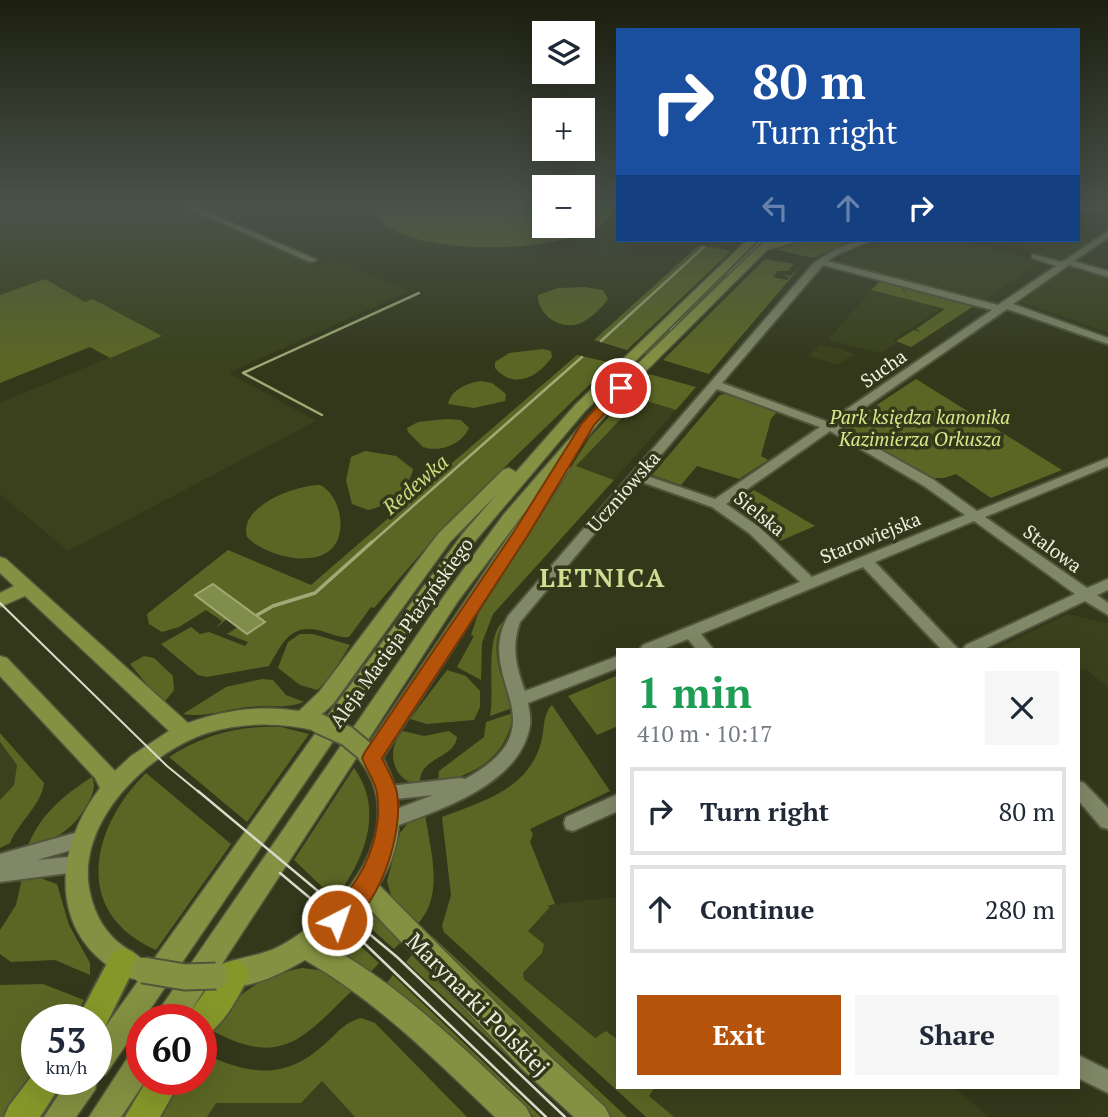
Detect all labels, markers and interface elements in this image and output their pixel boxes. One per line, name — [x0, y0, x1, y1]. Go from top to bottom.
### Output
map controls — [532, 21, 595, 238]
button: layers — [532, 21, 595, 84]
text: 80 m — [752, 48, 866, 113]
icon: right — [637, 56, 728, 147]
button: + — [532, 98, 595, 161]
text: Turn right — [752, 111, 898, 153]
button: − — [532, 175, 595, 238]
icon: left — [756, 189, 794, 227]
icon: ahead — [829, 189, 867, 227]
icon: right — [902, 189, 940, 227]
street label: Sucha — [855, 343, 911, 393]
pin — [591, 358, 651, 418]
icon: arrive — [602, 369, 640, 407]
park label: Park księdza kanonika Kazimierza Orkusza — [829, 404, 1010, 451]
street label: Uczniowska — [581, 445, 665, 537]
water label: Redewka — [375, 448, 454, 521]
street label: Sielska — [729, 485, 791, 541]
street label: Starowiejska — [816, 505, 924, 569]
street label: Stalowa — [1019, 518, 1087, 578]
street label: Aleja Macieja Płażyńskiego — [324, 532, 478, 732]
district label: LETNICA — [540, 560, 666, 594]
text: 1 min — [637, 664, 752, 720]
button: close — [985, 671, 1059, 745]
text: 410 m · 10:17 — [637, 718, 772, 749]
icon: right — [641, 792, 679, 830]
text: Turn right — [700, 794, 829, 828]
text: 80 m — [999, 794, 1055, 828]
position arrow — [300, 883, 374, 957]
icon: ahead — [641, 890, 679, 928]
text: Continue — [700, 892, 814, 926]
text: 280 m — [985, 892, 1055, 926]
street label: Marynarki Polskiej — [400, 926, 556, 1082]
button: Exit — [637, 995, 841, 1075]
button: Share — [855, 995, 1059, 1075]
speed limit sign: 60 — [126, 1004, 217, 1095]
text: 53 — [47, 1017, 86, 1063]
text: km/h — [46, 1055, 87, 1079]

